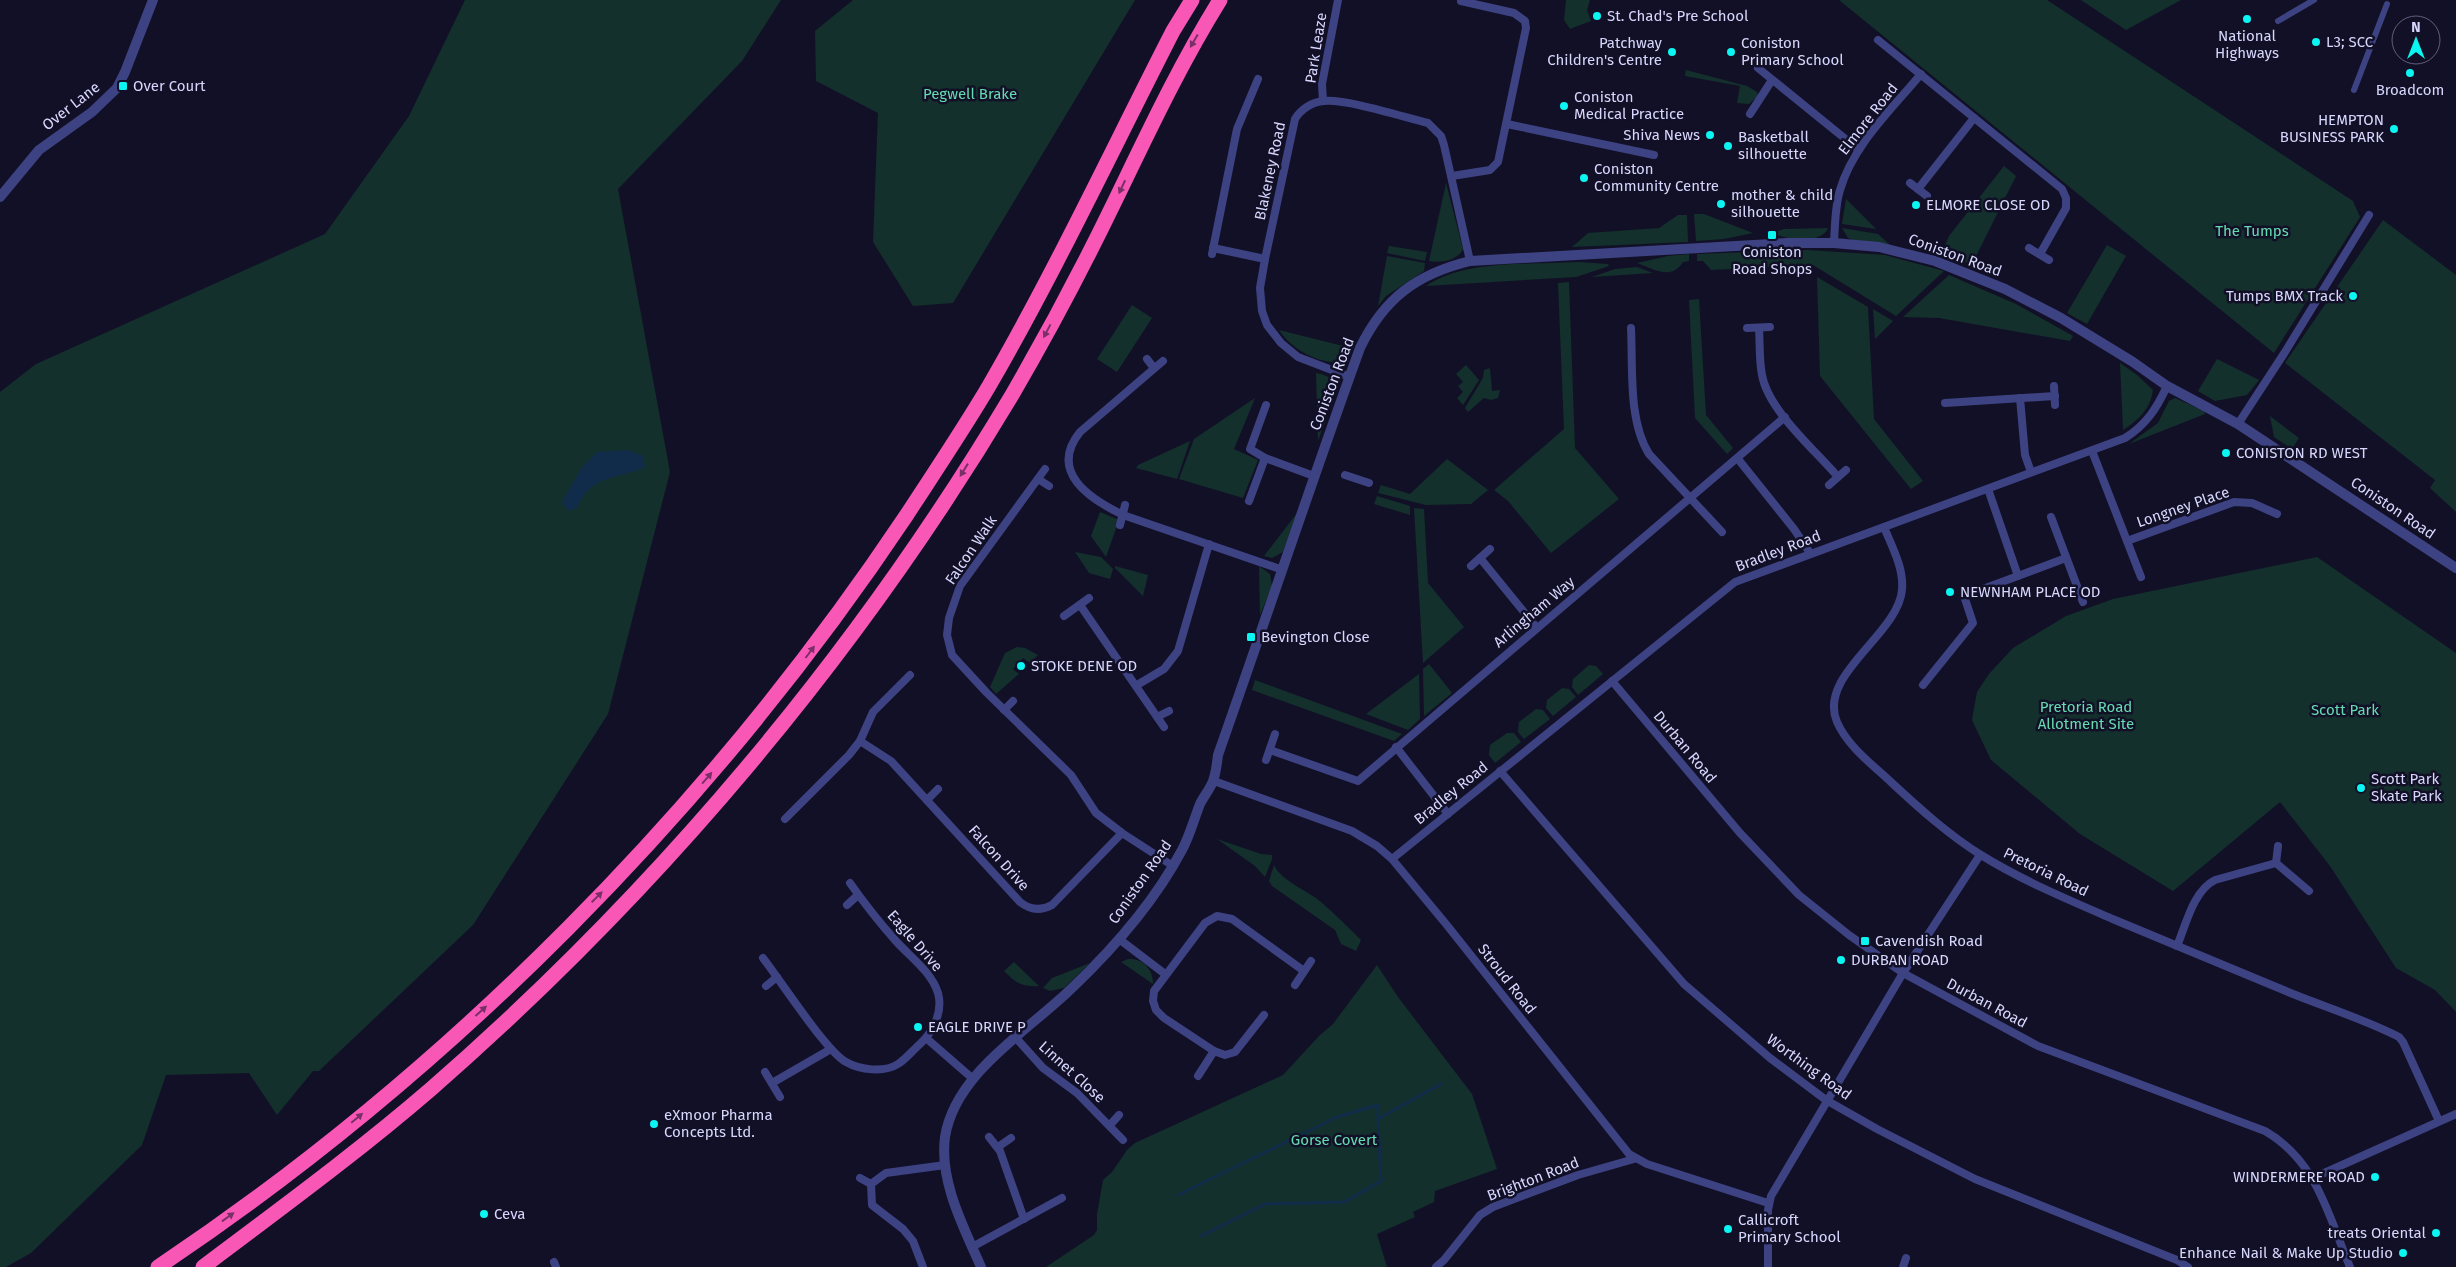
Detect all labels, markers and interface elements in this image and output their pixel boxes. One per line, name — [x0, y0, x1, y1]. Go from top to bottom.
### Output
place label: St. Chad's Pre School — [1607, 7, 1749, 25]
marker: St. Chad's Pre School — [1591, 10, 1603, 22]
street label: Park Leaze — [1302, 11, 1330, 85]
marker: National Highways — [2241, 13, 2253, 25]
north arrow — [2391, 15, 2441, 65]
text: N — [2411, 19, 2421, 36]
place label: National Highways — [2215, 27, 2279, 62]
place label: L3; SCC — [2326, 33, 2374, 51]
place label: Patchway Children's Centre — [1547, 34, 1663, 69]
place label: Coniston Primary School — [1741, 34, 1844, 69]
one-way arrow — [1190, 35, 1199, 48]
marker: L3; SCC — [2310, 36, 2322, 48]
marker: Patchway Children's Centre — [1666, 46, 1678, 58]
marker: Coniston Primary School — [1725, 46, 1737, 58]
marker: Broadcom — [2404, 67, 2416, 79]
place label: Over Court — [133, 77, 206, 95]
street label: Over Lane — [39, 78, 103, 134]
marker: Over Court — [117, 80, 129, 92]
street label: Elmore Road — [1834, 80, 1902, 158]
place label: Broadcom — [2376, 81, 2444, 99]
park label: Pegwell Brake — [923, 85, 1017, 103]
place label: Coniston Medical Practice — [1574, 88, 1684, 123]
marker: Coniston Medical Practice — [1558, 100, 1570, 112]
place label: HEMPTON BUSINESS PARK — [2280, 111, 2384, 146]
street label: Blakeney Road — [1251, 120, 1289, 222]
marker: HEMPTON BUSINESS PARK — [2388, 123, 2400, 135]
place label: Shiva News — [1623, 126, 1700, 144]
place label: Basketball silhouette — [1738, 128, 1809, 163]
marker: Shiva News — [1704, 129, 1716, 141]
marker: Basketball silhouette — [1722, 140, 1734, 152]
place label: Coniston Community Centre — [1594, 160, 1719, 195]
marker: Coniston Community Centre — [1578, 172, 1590, 184]
one-way arrow — [1117, 179, 1126, 194]
place label: mother & child silhouette — [1731, 186, 1833, 221]
place label: ELMORE CLOSE OD — [1926, 196, 2050, 214]
marker: mother & child silhouette — [1715, 198, 1727, 210]
marker: ELMORE CLOSE OD — [1910, 199, 1922, 211]
park label: The Tumps — [2215, 222, 2289, 240]
marker: Coniston Road Shops — [1766, 229, 1778, 241]
street label: Coniston Road — [1906, 230, 2004, 280]
place label: Coniston Road Shops — [1732, 243, 1812, 278]
place label: Tumps BMX Track — [2226, 287, 2343, 305]
marker: Tumps BMX Track — [2347, 290, 2359, 302]
one-way arrow — [1043, 323, 1051, 338]
street label: Coniston Road — [1306, 335, 1358, 433]
place label: CONISTON RD WEST — [2236, 444, 2368, 462]
marker: CONISTON RD WEST — [2220, 447, 2232, 459]
one-way arrow — [959, 464, 969, 477]
street label: Coniston Road — [2347, 473, 2439, 543]
street label: Longney Place — [2134, 483, 2232, 531]
street label: Falcon Walk — [941, 512, 1001, 588]
street label: Bradley Road — [1733, 526, 1823, 576]
street label: Arlingham Way — [1490, 572, 1579, 651]
place label: NEWNHAM PLACE OD — [1960, 583, 2100, 601]
marker: NEWNHAM PLACE OD — [1944, 586, 1956, 598]
place label: Bevington Close — [1261, 628, 1370, 646]
marker: Bevington Close — [1245, 631, 1257, 643]
one-way arrow — [804, 646, 815, 659]
place label: STOKE DENE OD — [1031, 657, 1137, 675]
marker: STOKE DENE OD — [1015, 660, 1027, 672]
park label: Pretoria Road Allotment Site — [2038, 698, 2134, 733]
park label: Scott Park — [2311, 701, 2379, 719]
street label: Durban Road — [1650, 707, 1720, 787]
street label: Bradley Road — [1410, 758, 1492, 828]
place label: Scott Park Skate Park — [2371, 770, 2442, 805]
one-way arrow — [701, 772, 713, 784]
marker: Scott Park Skate Park — [2355, 782, 2367, 794]
street label: Falcon Drive — [965, 821, 1033, 895]
street label: Coniston Road — [1104, 837, 1176, 927]
street label: Pretoria Road — [2000, 844, 2092, 900]
one-way arrow — [591, 892, 603, 904]
street label: Eagle Drive — [884, 907, 946, 975]
place label: Cavendish Road — [1875, 932, 1983, 950]
marker: Cavendish Road — [1859, 935, 1871, 947]
street label: Stroud Road — [1474, 940, 1540, 1018]
place label: DURBAN ROAD — [1851, 951, 1949, 969]
marker: DURBAN ROAD — [1835, 954, 1847, 966]
street label: Durban Road — [1944, 974, 2030, 1032]
one-way arrow — [475, 1005, 487, 1017]
place label: EAGLE DRIVE P — [928, 1018, 1026, 1036]
marker: EAGLE DRIVE P — [912, 1021, 924, 1033]
street label: Worthing Road — [1763, 1030, 1855, 1104]
street label: Linnet Close — [1035, 1037, 1109, 1107]
place label: eXmoor Pharma Concepts Ltd. — [664, 1106, 773, 1141]
one-way arrow — [351, 1113, 364, 1124]
marker: eXmoor Pharma Concepts Ltd. — [648, 1118, 660, 1130]
park label: Gorse Covert — [1291, 1131, 1378, 1149]
street label: Brighton Road — [1484, 1153, 1582, 1205]
place label: WINDERMERE ROAD — [2233, 1168, 2365, 1186]
marker: WINDERMERE ROAD — [2369, 1171, 2381, 1183]
place label: Ceva — [494, 1205, 526, 1223]
marker: Ceva — [478, 1208, 490, 1220]
place label: Callicroft Primary School — [1738, 1211, 1841, 1246]
one-way arrow — [222, 1212, 235, 1222]
marker: Callicroft Primary School — [1722, 1223, 1734, 1235]
place label: treats Oriental — [2328, 1224, 2427, 1242]
marker: treats Oriental — [2430, 1227, 2442, 1239]
place label: Enhance Nail & Make Up Studio — [2179, 1244, 2393, 1262]
marker: Enhance Nail & Make Up Studio — [2397, 1247, 2409, 1259]

